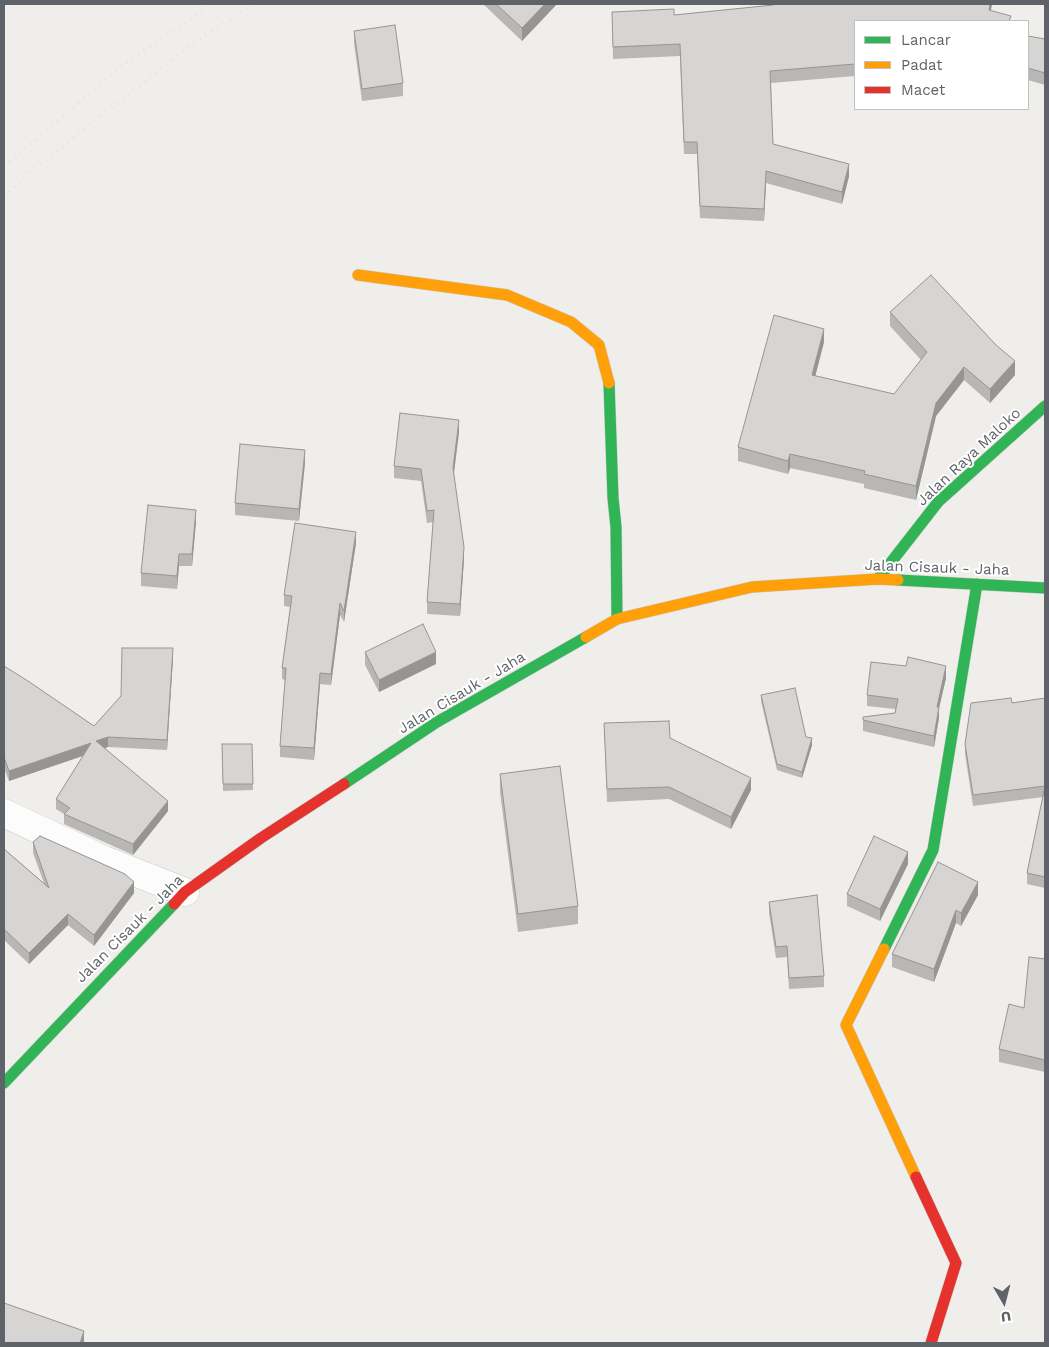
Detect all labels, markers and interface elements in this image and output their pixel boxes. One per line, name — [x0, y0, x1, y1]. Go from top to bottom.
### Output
legend — [854, 20, 1029, 110]
text: Lancar — [901, 31, 951, 49]
text: Padat — [901, 56, 943, 74]
text: Macet — [901, 81, 945, 99]
street label: Jalan Raya Maloko — [913, 404, 1025, 510]
street label: Jalan Cisauk - Jaha — [864, 556, 1010, 580]
street label: Jalan Cisauk - Jaha — [395, 648, 529, 738]
street label: Jalan Cisauk - Jaha — [72, 871, 188, 987]
north arrow — [979, 1277, 1029, 1327]
text: U — [1000, 1308, 1012, 1325]

